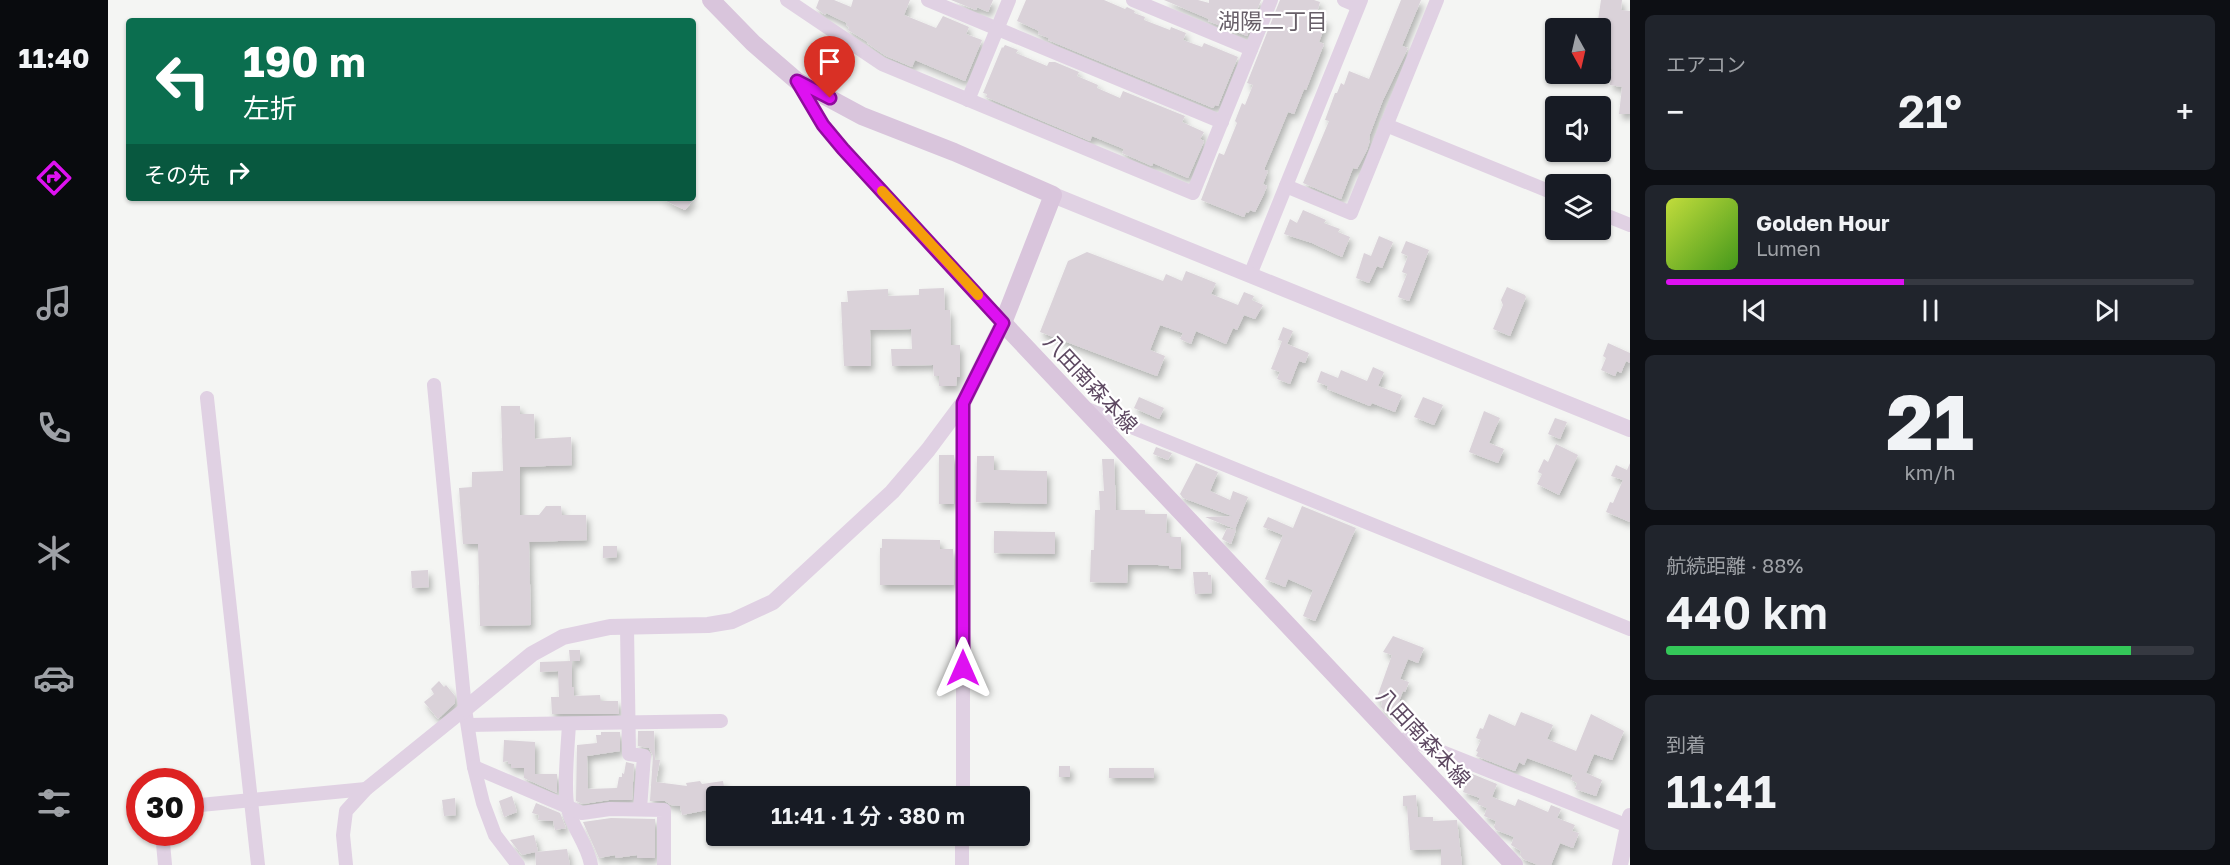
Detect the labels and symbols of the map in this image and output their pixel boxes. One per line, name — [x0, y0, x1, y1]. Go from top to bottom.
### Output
district label: 湖陽二丁目 — [1218, 7, 1328, 34]
north arrow — [1545, 18, 1611, 84]
pin — [804, 36, 855, 98]
street label: 八田南森本線 — [1039, 328, 1143, 438]
position arrow — [931, 636, 995, 700]
street label: 八田南森本線 — [1372, 682, 1476, 792]
speed limit sign: 30 — [126, 768, 204, 846]

